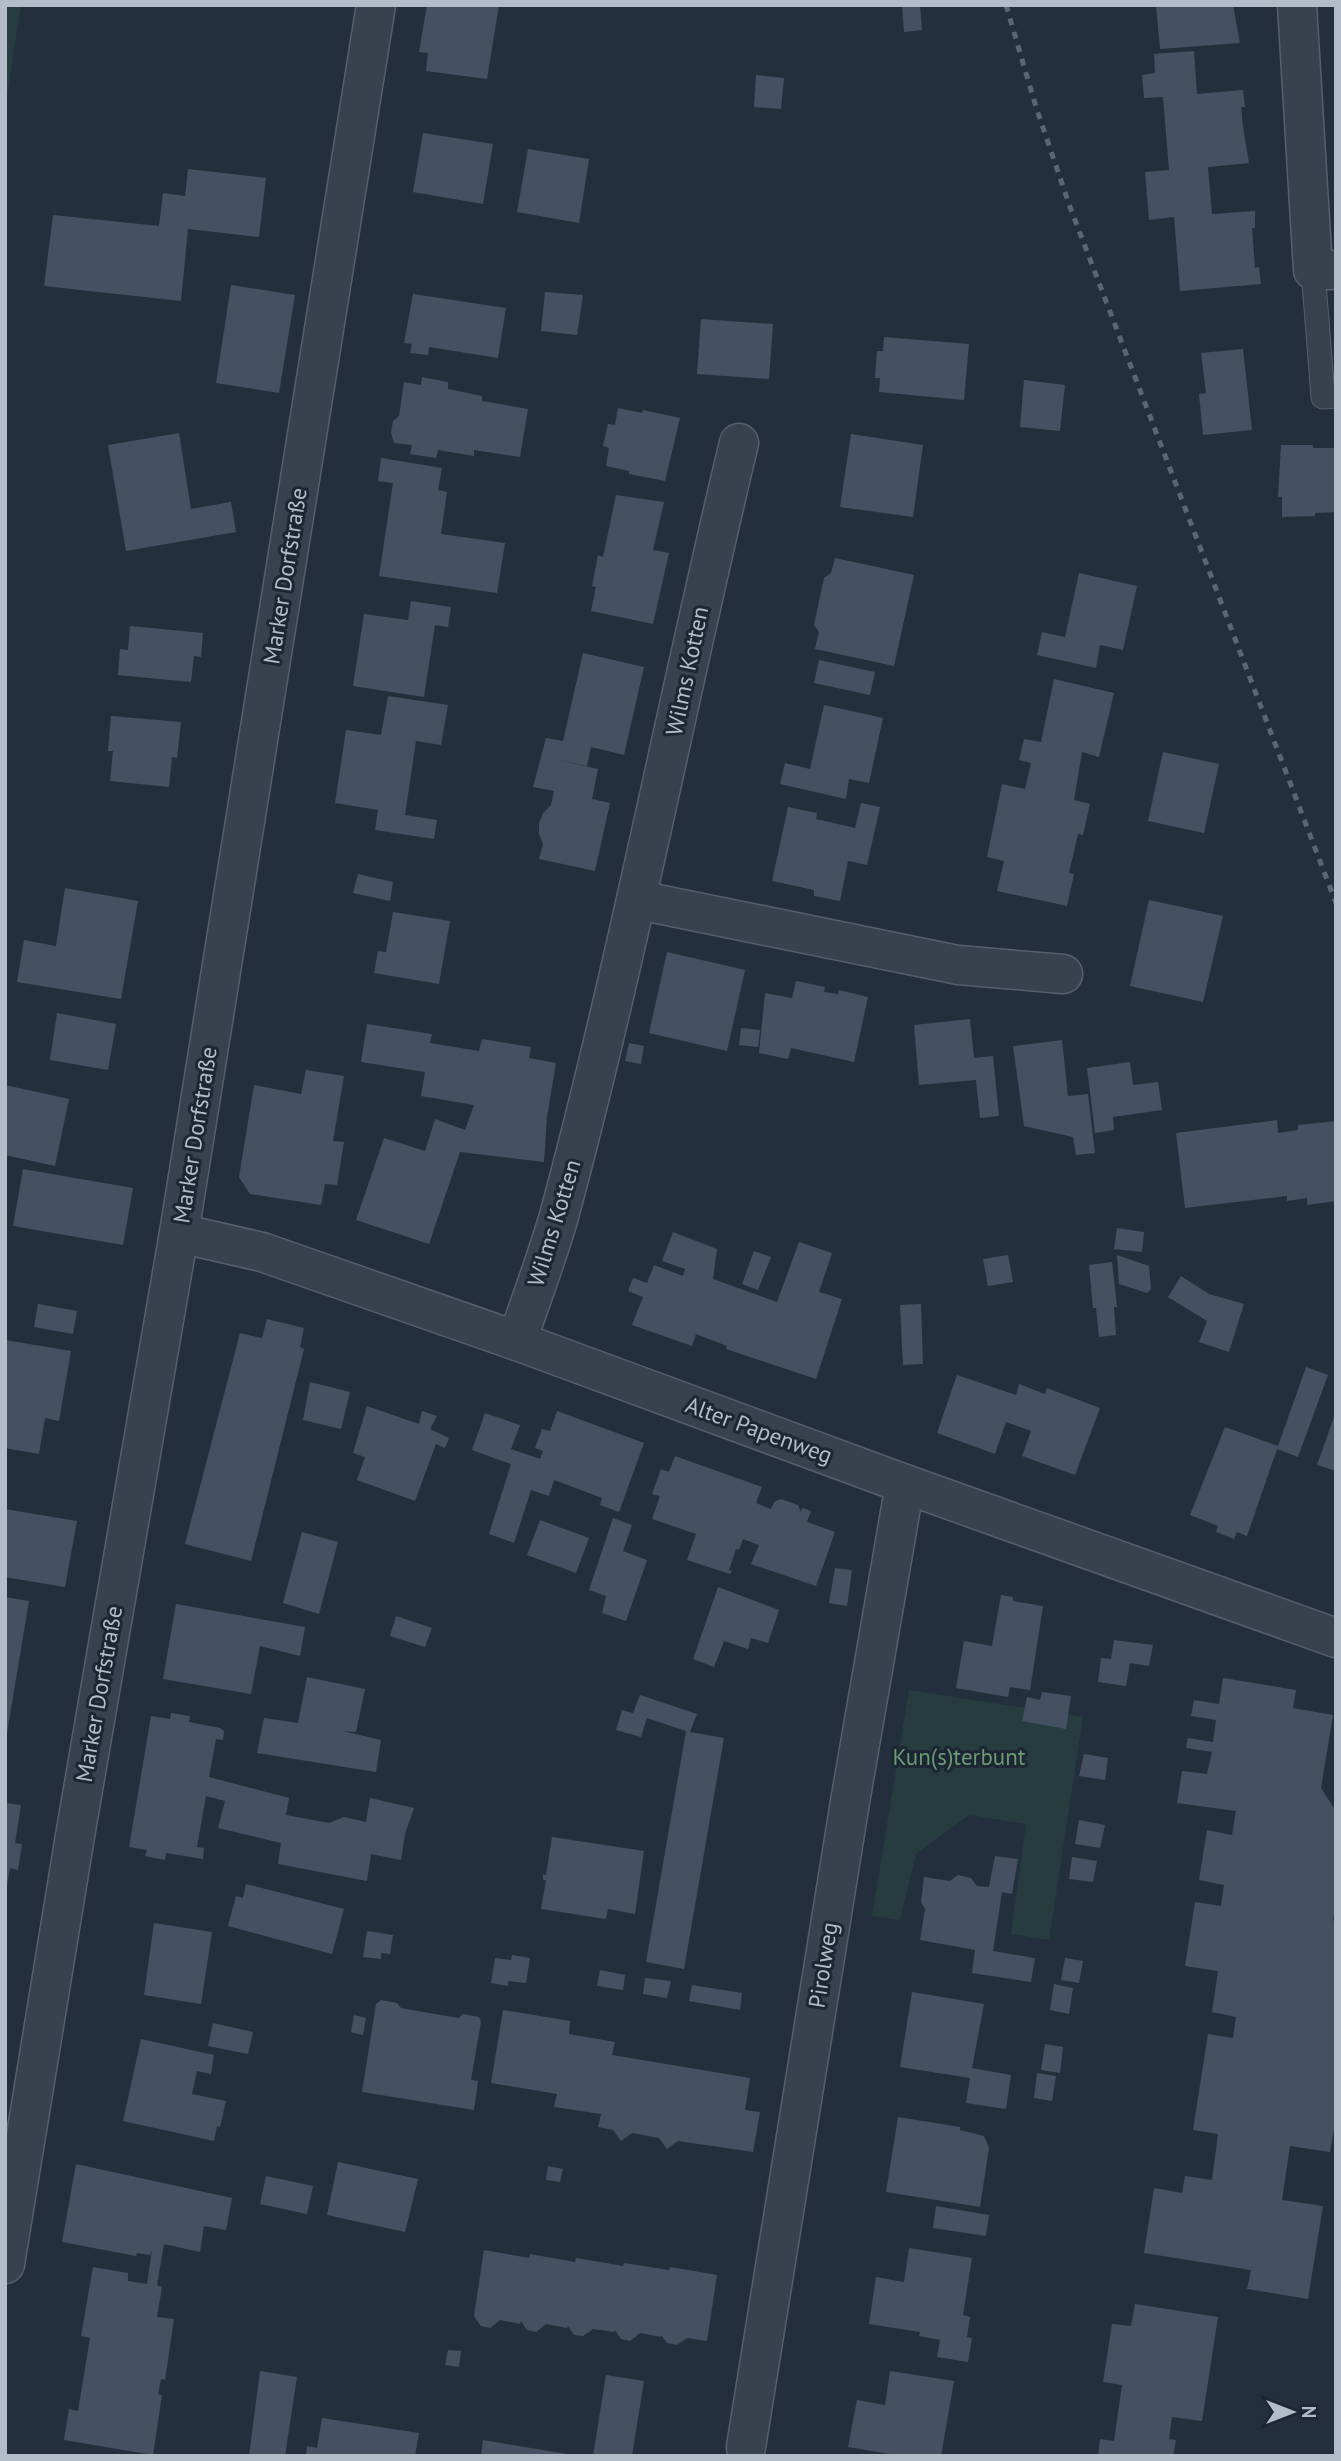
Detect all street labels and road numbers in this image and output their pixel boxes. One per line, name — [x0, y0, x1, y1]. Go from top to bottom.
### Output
street label: Marker Dorfstraße — [256, 486, 313, 666]
street label: Wilms Kotten — [659, 604, 714, 738]
street label: Marker Dorfstraße — [166, 1045, 223, 1225]
street label: Wilms Kotten — [520, 1156, 587, 1290]
street label: Alter Papenweg — [682, 1390, 836, 1469]
street label: Marker Dorfstraße — [69, 1604, 128, 1784]
street label: Pirolweg — [801, 1920, 844, 2010]

